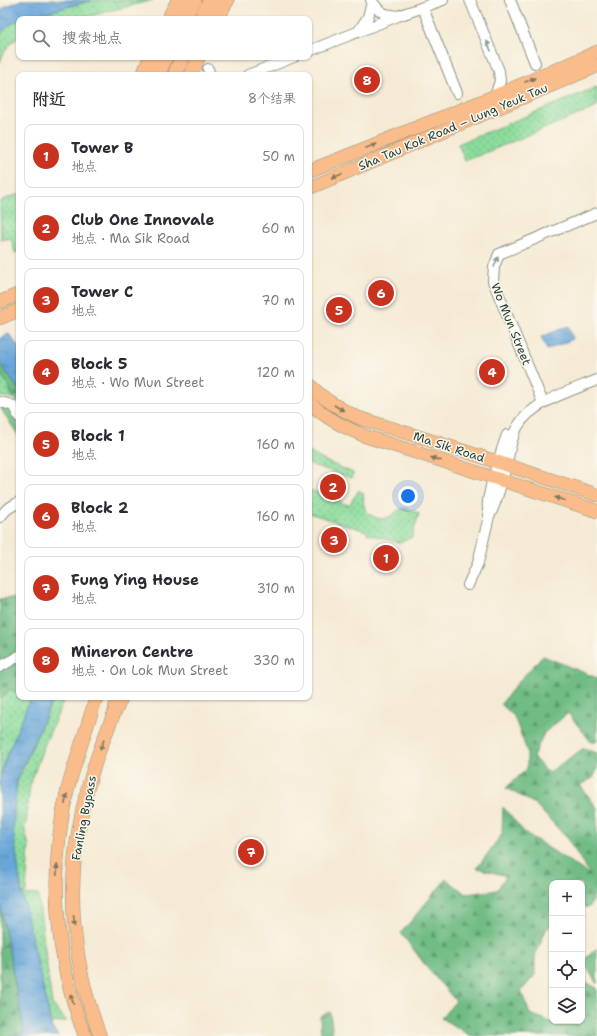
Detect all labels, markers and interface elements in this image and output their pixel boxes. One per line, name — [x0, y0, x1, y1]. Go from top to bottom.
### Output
search box — [16, 16, 312, 60]
icon: search — [30, 27, 52, 49]
text: 搜索地点 — [62, 28, 122, 48]
one-way arrow — [486, 40, 492, 51]
pin: 8 — [354, 65, 380, 95]
one-way arrow — [525, 77, 536, 83]
street label: Sha Tau Kok Road – Lung Yeuk Tau — [356, 80, 550, 174]
text: 附近 — [32, 88, 66, 110]
text: 8个结果 — [248, 90, 296, 107]
text: Tower B — [71, 138, 133, 158]
one-way arrow — [366, 142, 378, 148]
text: 1 — [43, 148, 49, 165]
text: 50 m — [262, 148, 295, 165]
text: 地点 — [71, 158, 97, 175]
one-way arrow — [330, 174, 342, 180]
text: Club One Innovale — [71, 210, 214, 230]
text: 2 — [41, 220, 51, 237]
text: 60 m — [262, 220, 295, 237]
text: 地点 · Ma Sik Road — [71, 230, 190, 247]
one-way arrow — [493, 256, 499, 268]
pin: 6 — [368, 278, 394, 308]
street label: Wo Mun Street — [487, 280, 535, 368]
text: Tower C — [71, 282, 133, 302]
text: 3 — [41, 292, 51, 309]
text: 70 m — [261, 292, 295, 309]
pin: 5 — [326, 295, 352, 325]
text: 地点 — [71, 302, 97, 319]
text: Block 5 — [71, 354, 127, 374]
pin: 4 — [479, 357, 505, 387]
text: 4 — [41, 364, 51, 381]
text: 120 m — [257, 364, 295, 381]
text: 地点 · Wo Mun Street — [71, 374, 204, 391]
one-way arrow — [333, 405, 345, 412]
text: Block 1 — [71, 426, 125, 446]
street label: Ma Sik Road — [411, 428, 487, 466]
text: 5 — [42, 436, 50, 453]
text: 160 m — [257, 436, 295, 453]
text: 地点 — [71, 446, 97, 463]
one-way arrow — [430, 456, 442, 462]
pin: 2 — [320, 472, 346, 502]
your location — [398, 486, 418, 506]
one-way arrow — [554, 496, 566, 502]
text: Block 2 — [71, 498, 128, 518]
text: 6 — [41, 508, 51, 525]
text: 160 m — [257, 508, 295, 525]
text: 地点 — [71, 518, 97, 535]
pin: 3 — [321, 525, 347, 555]
pin: 1 — [373, 543, 399, 573]
text: Fung Ying House — [71, 570, 199, 590]
text: 7 — [41, 580, 51, 597]
text: 310 m — [257, 580, 295, 597]
text: 地点 — [71, 590, 97, 607]
text: Mineron Centre — [71, 642, 194, 662]
text: 8 — [41, 652, 51, 669]
text: 330 m — [253, 652, 295, 669]
text: 地点 · On Lok Mun Street — [71, 662, 228, 679]
one-way arrow — [99, 739, 105, 751]
street label: Fanling Bypass — [68, 774, 100, 862]
one-way arrow — [63, 793, 69, 805]
pin: 7 — [238, 837, 264, 867]
one-way arrow — [54, 863, 60, 876]
map controls — [549, 880, 585, 1024]
button: + — [549, 880, 585, 916]
one-way arrow — [70, 915, 77, 927]
button: − — [549, 916, 585, 952]
button: locate — [549, 952, 585, 988]
button: layers — [549, 988, 585, 1024]
one-way arrow — [69, 993, 75, 1005]

